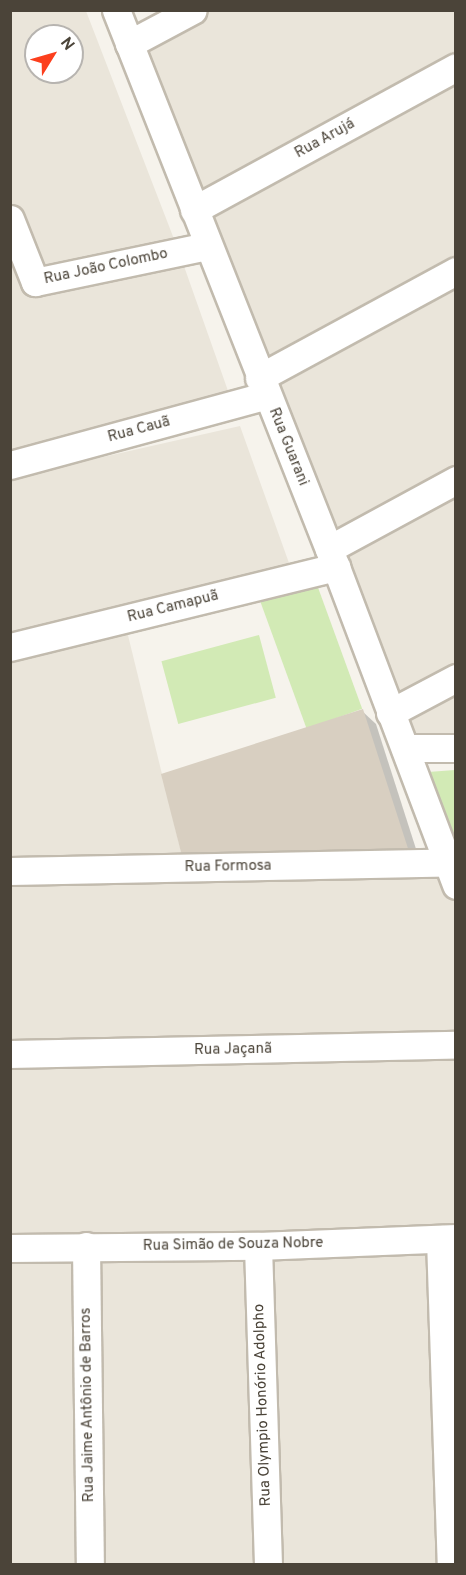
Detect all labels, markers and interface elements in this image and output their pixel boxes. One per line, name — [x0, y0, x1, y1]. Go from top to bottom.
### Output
north arrow — [24, 24, 84, 84]
text: N — [55, 34, 78, 55]
street label: Rua Arujá — [292, 115, 358, 163]
street label: Rua João Colombo — [42, 245, 170, 289]
street label: Rua Guarani — [264, 405, 312, 489]
street label: Rua Cauã — [106, 413, 172, 447]
street label: Rua Camapuã — [126, 587, 220, 627]
street label: Rua Formosa — [184, 857, 272, 877]
street label: Rua Jaçanã — [194, 1040, 272, 1060]
street label: Rua Simão de Souza Nobre — [143, 1234, 323, 1256]
street label: Rua Olympio Honório Adolpho — [250, 1303, 276, 1507]
street label: Rua Jaime Antônio de Barros — [77, 1307, 99, 1503]

